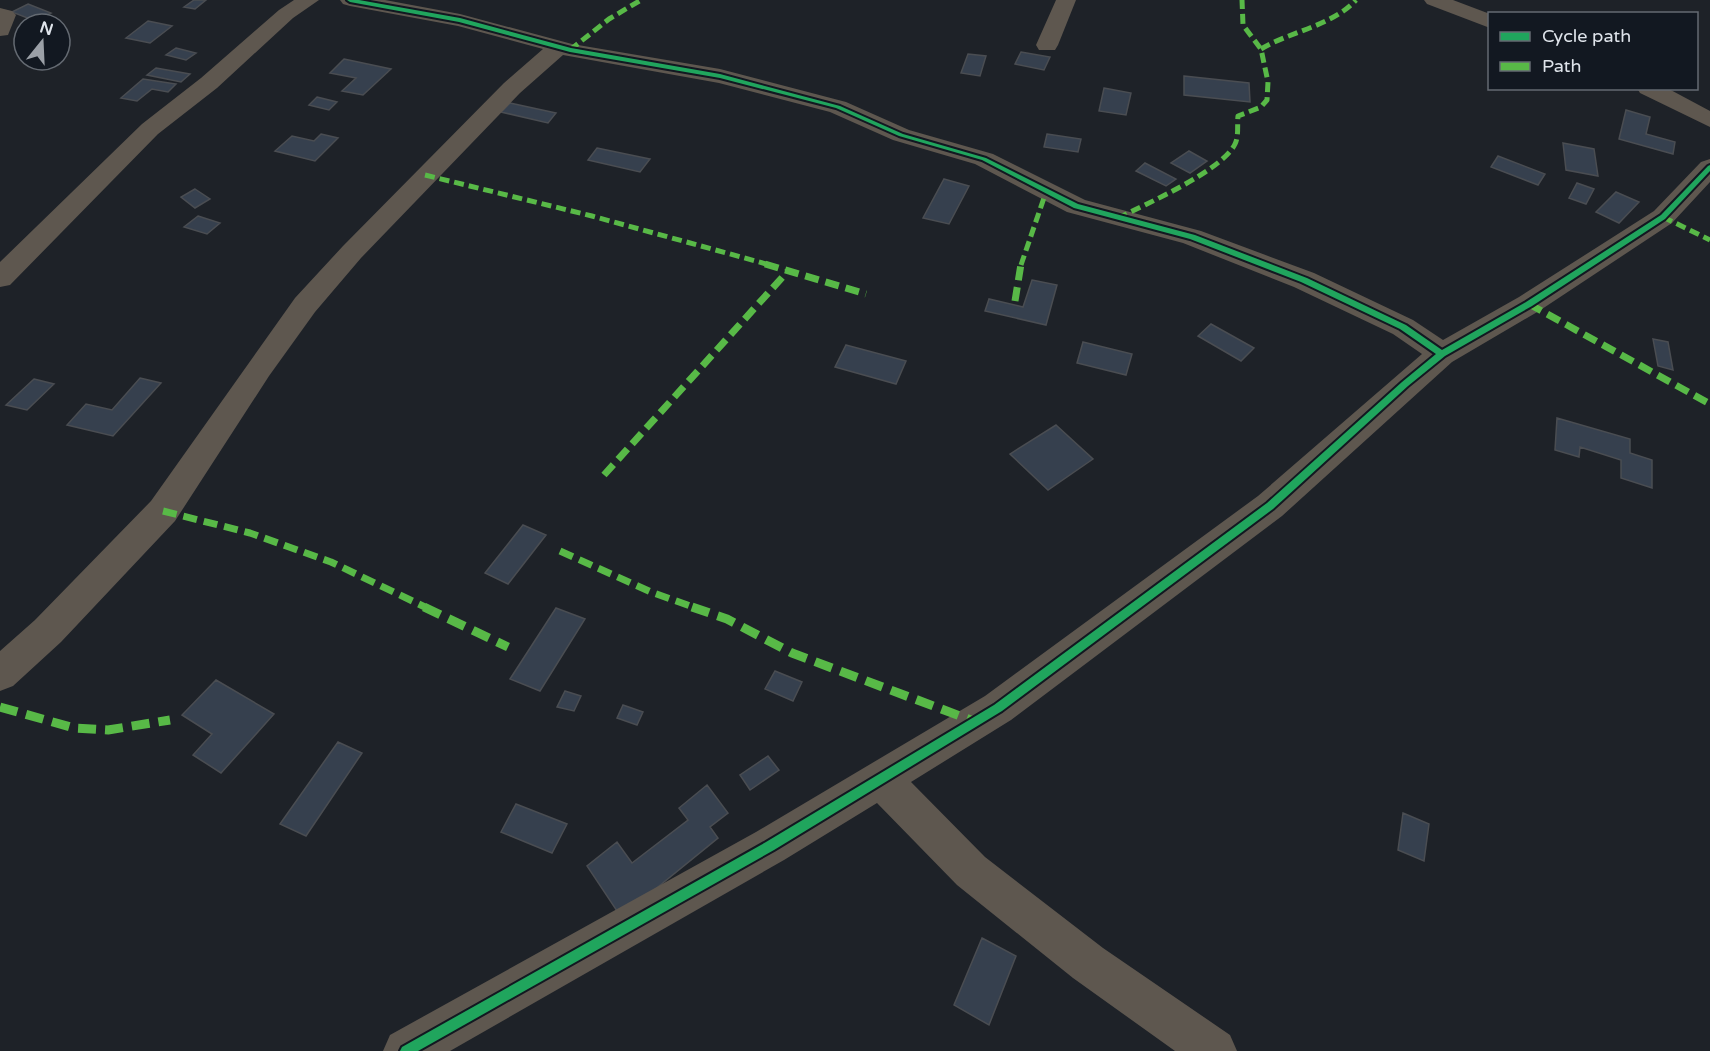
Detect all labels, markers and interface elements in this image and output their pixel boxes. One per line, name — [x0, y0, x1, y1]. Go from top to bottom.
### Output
north arrow — [12, 12, 72, 72]
legend — [1488, 12, 1698, 90]
text: N — [37, 17, 56, 40]
text: Cycle path — [1542, 25, 1631, 47]
text: Path — [1542, 55, 1581, 77]

